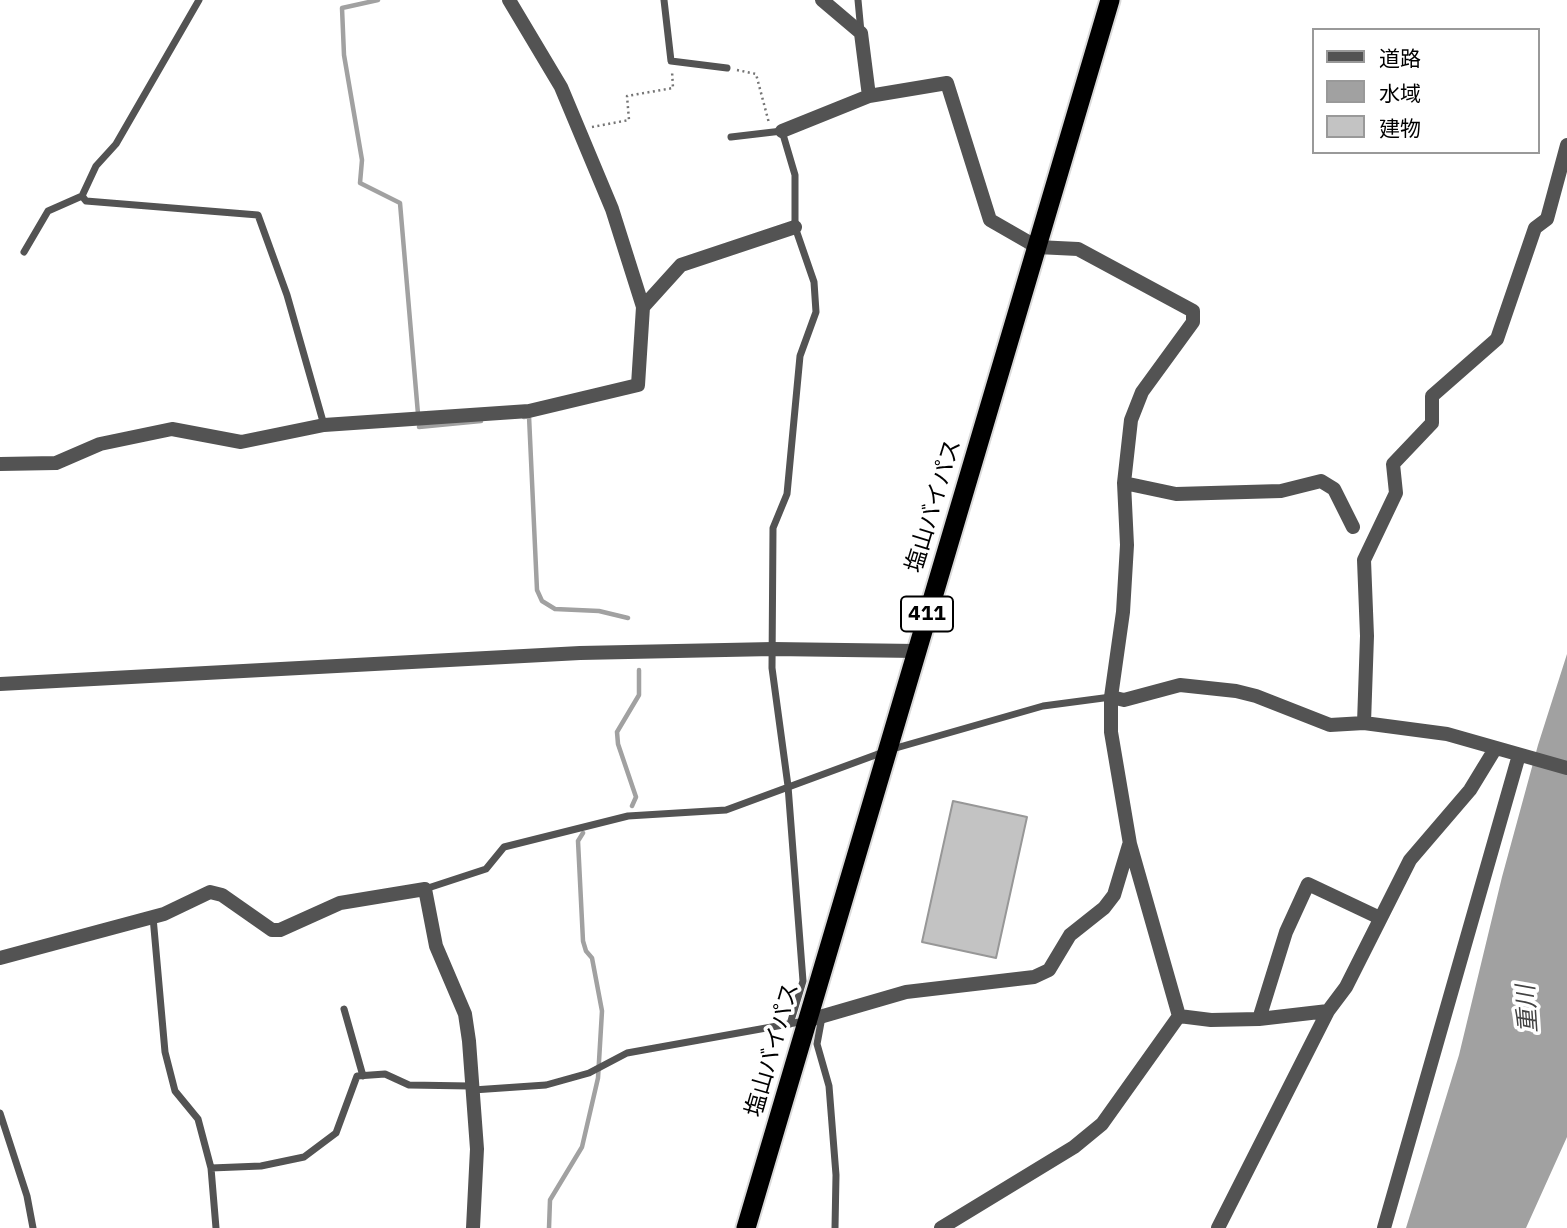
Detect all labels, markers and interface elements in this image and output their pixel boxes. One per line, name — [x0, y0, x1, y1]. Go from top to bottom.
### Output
legend — [1312, 28, 1539, 154]
text: 道路 — [1379, 44, 1421, 72]
text: 水域 — [1379, 79, 1421, 107]
text: 建物 — [1379, 114, 1421, 142]
street label: 塩山バイパス — [901, 436, 967, 576]
road number: 411 — [901, 596, 953, 632]
street label: 塩山バイパス — [741, 980, 805, 1120]
water label: 重川 — [1512, 984, 1544, 1034]

